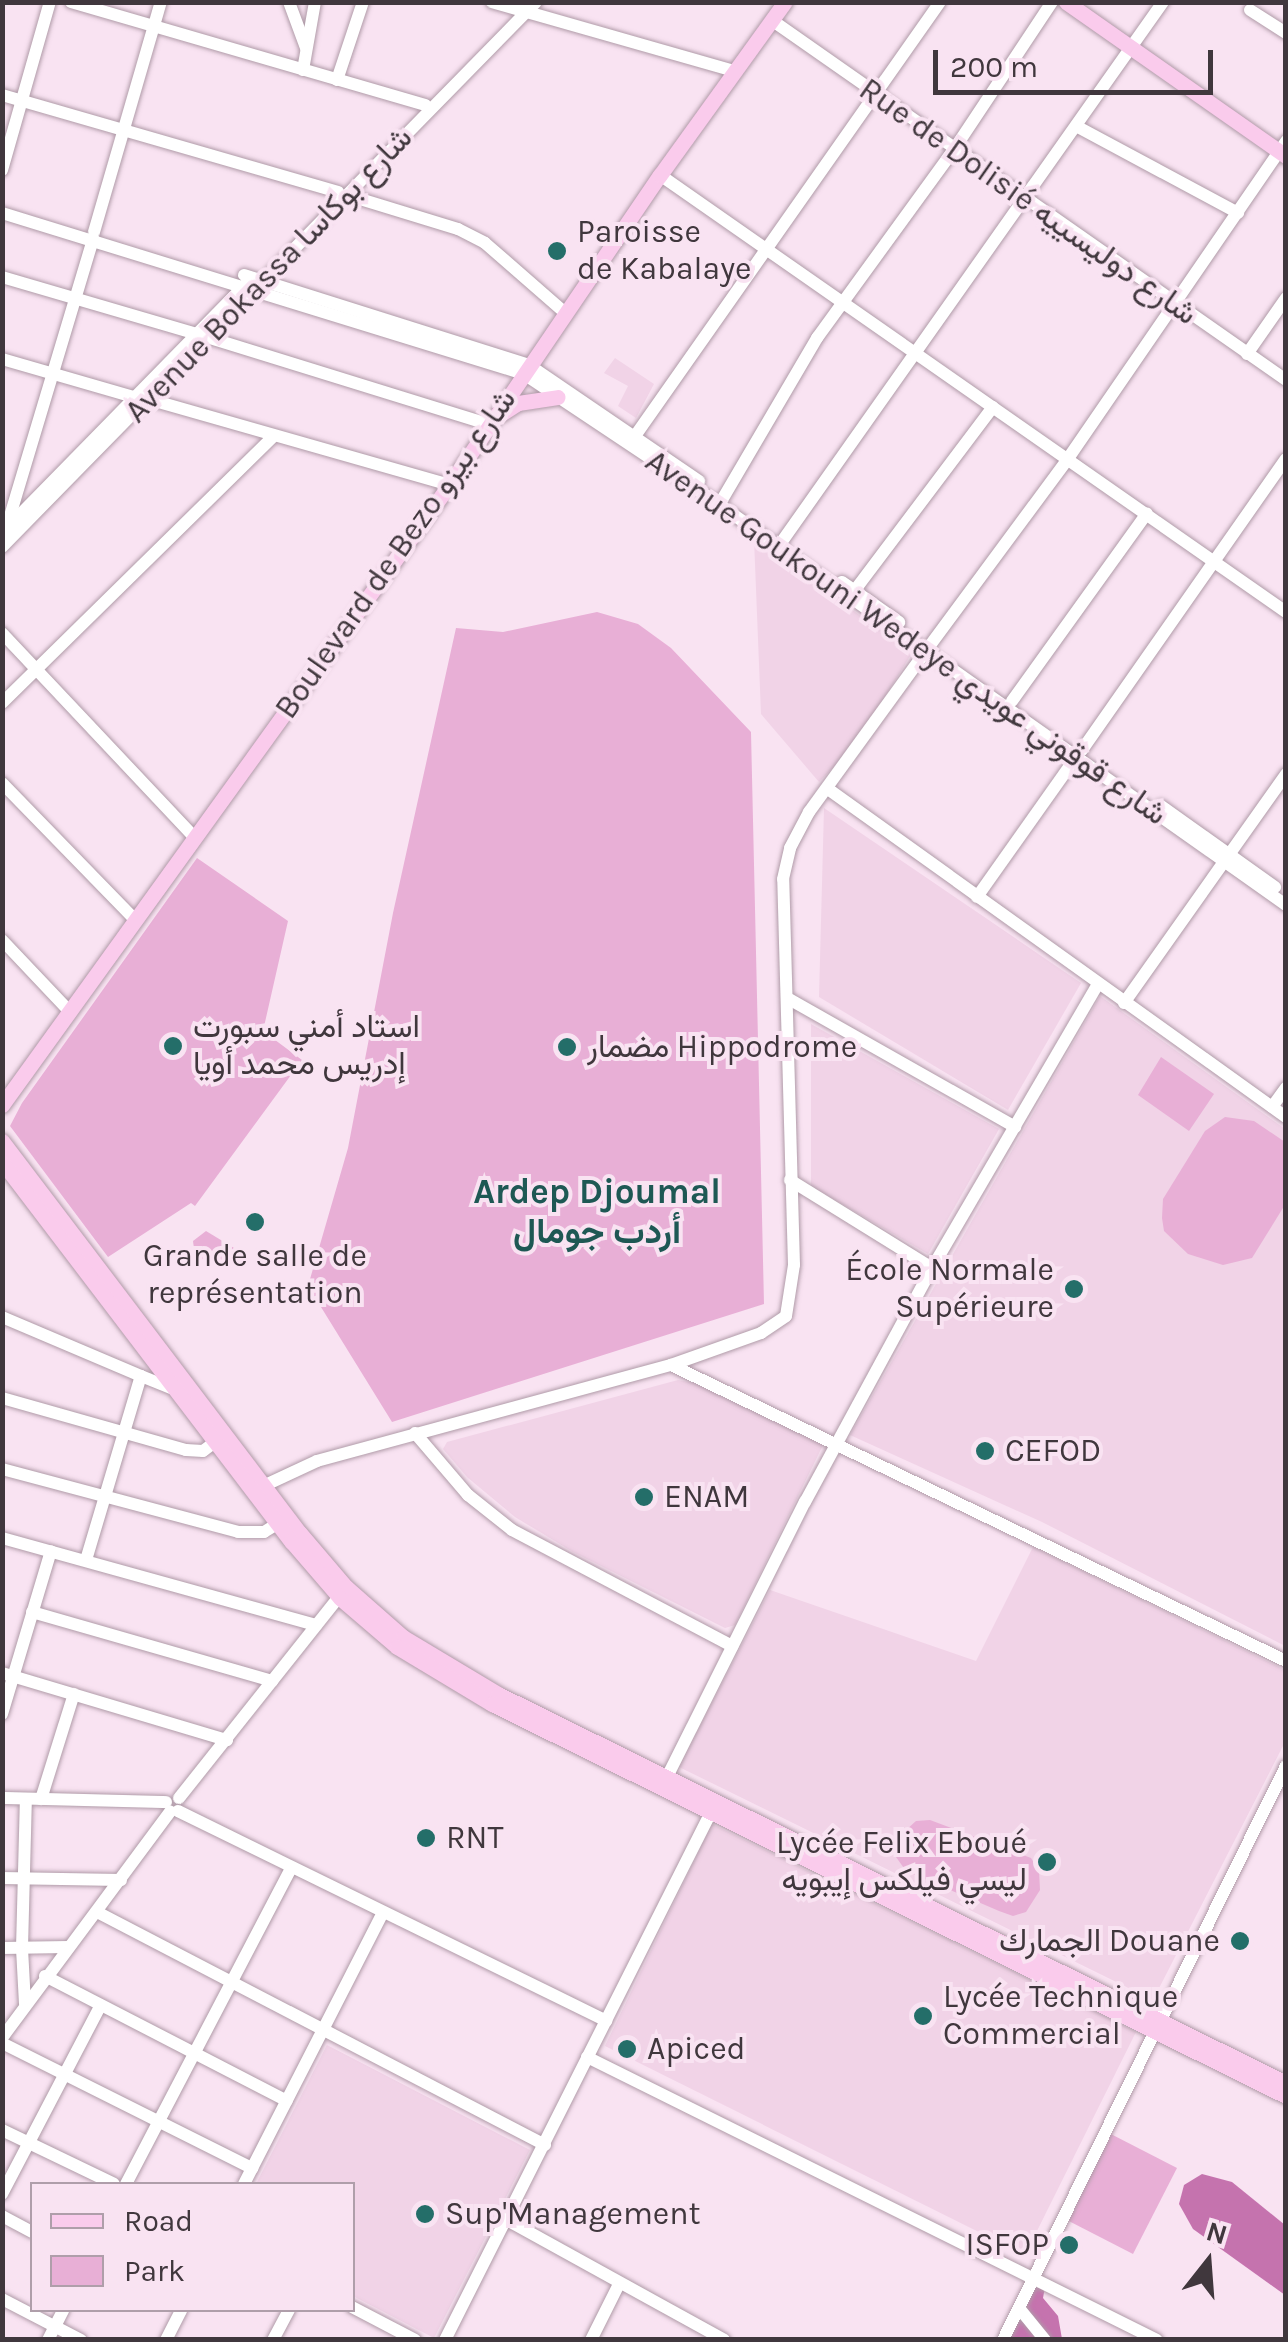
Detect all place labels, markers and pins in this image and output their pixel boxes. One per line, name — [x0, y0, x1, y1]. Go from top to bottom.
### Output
place label: Paroisse de Kabalaye — [577, 214, 752, 289]
marker: Paroisse de Kabalaye — [546, 240, 568, 262]
place label: استاد أمني سبورت إدريس محمد أويا — [193, 1009, 420, 1084]
place label: مضمار Hippodrome — [587, 1028, 857, 1066]
marker: استاد أمني سبورت إدريس محمد أويا — [162, 1035, 184, 1057]
marker: مضمار Hippodrome — [556, 1036, 578, 1058]
marker: Grande salle de représentation — [244, 1211, 266, 1233]
place label: Grande salle de représentation — [143, 1238, 367, 1313]
place label: École Normale Supérieure — [845, 1252, 1054, 1327]
marker: École Normale Supérieure — [1063, 1278, 1085, 1300]
place label: CEFOD — [1005, 1432, 1101, 1470]
marker: CEFOD — [974, 1440, 996, 1462]
place label: ENAM — [664, 1478, 749, 1516]
marker: ENAM — [633, 1486, 655, 1508]
place label: RNT — [446, 1819, 504, 1857]
place label: Lycée Felix Eboué ليسي فيلكس إيبويه — [776, 1825, 1027, 1900]
marker: RNT — [415, 1827, 437, 1849]
marker: Lycée Felix Eboué ليسي فيلكس إيبويه — [1036, 1851, 1058, 1873]
place label: الجمارك Douane — [999, 1922, 1220, 1960]
marker: الجمارك Douane — [1229, 1930, 1251, 1952]
place label: Lycée Technique Commercial — [943, 1979, 1178, 2054]
marker: Lycée Technique Commercial — [912, 2005, 934, 2027]
place label: Apiced — [647, 2030, 746, 2068]
marker: Apiced — [616, 2038, 638, 2060]
place label: Sup'Management — [445, 2195, 701, 2233]
marker: Sup'Management — [414, 2203, 436, 2225]
place label: ISFOP — [966, 2226, 1049, 2264]
marker: ISFOP — [1058, 2234, 1080, 2256]

